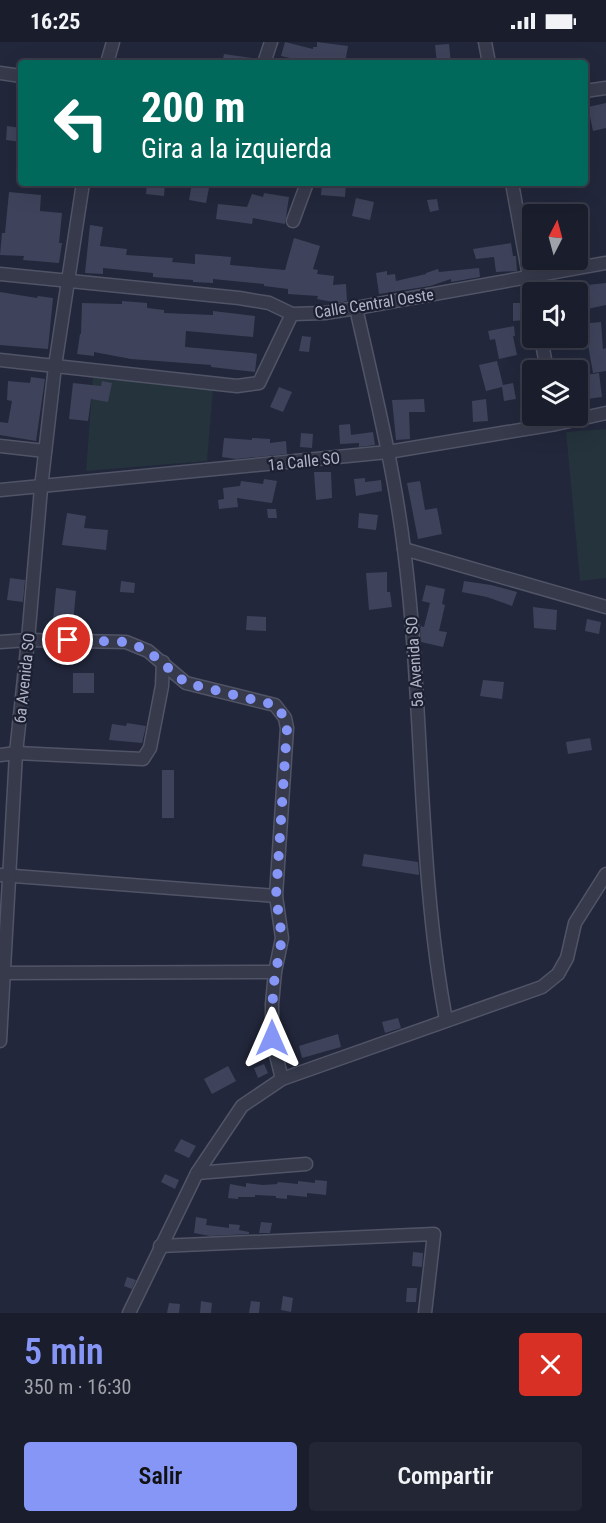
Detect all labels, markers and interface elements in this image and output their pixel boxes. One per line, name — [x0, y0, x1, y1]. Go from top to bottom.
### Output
text: 16:25 — [30, 9, 81, 34]
text: 200 m — [141, 83, 246, 132]
icon: left — [42, 84, 120, 162]
text: Gira a la izquierda — [141, 133, 332, 165]
north arrow — [522, 204, 588, 270]
map controls — [522, 204, 588, 426]
button: sound — [522, 282, 588, 348]
street label: Calle Central Oeste — [313, 285, 435, 322]
button: layers — [522, 360, 588, 426]
street label: 1a Calle SO — [267, 448, 341, 475]
pin — [42, 614, 93, 665]
street label: 5a Avenida SO — [402, 616, 427, 708]
icon: arrive — [51, 623, 84, 656]
street label: 6a Avenida SO — [10, 632, 39, 724]
position arrow — [240, 1006, 304, 1070]
text: 5 min — [24, 1331, 104, 1373]
button: close — [519, 1333, 582, 1396]
text: 350 m · 16:30 — [24, 1375, 131, 1399]
button: Salir — [24, 1442, 297, 1511]
button: Compartir — [309, 1442, 582, 1511]

